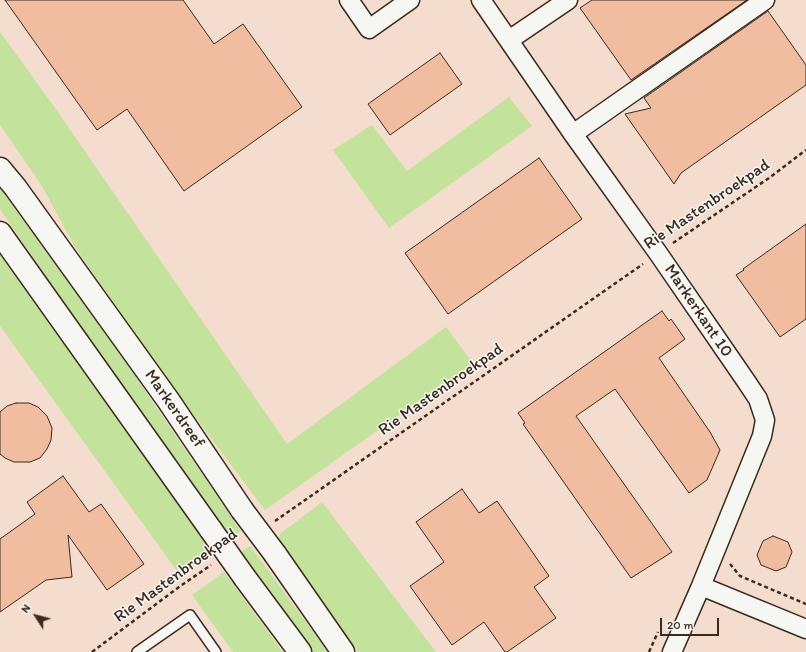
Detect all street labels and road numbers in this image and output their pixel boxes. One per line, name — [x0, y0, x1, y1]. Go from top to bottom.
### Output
street label: Rie Mastenbroekpad — [640, 155, 774, 255]
street label: Markerkant 10 — [659, 261, 737, 361]
street label: Rie Mastenbroekpad — [375, 339, 507, 441]
street label: Markerdreef — [140, 366, 208, 452]
street label: Rie Mastenbroekpad — [110, 524, 242, 628]

